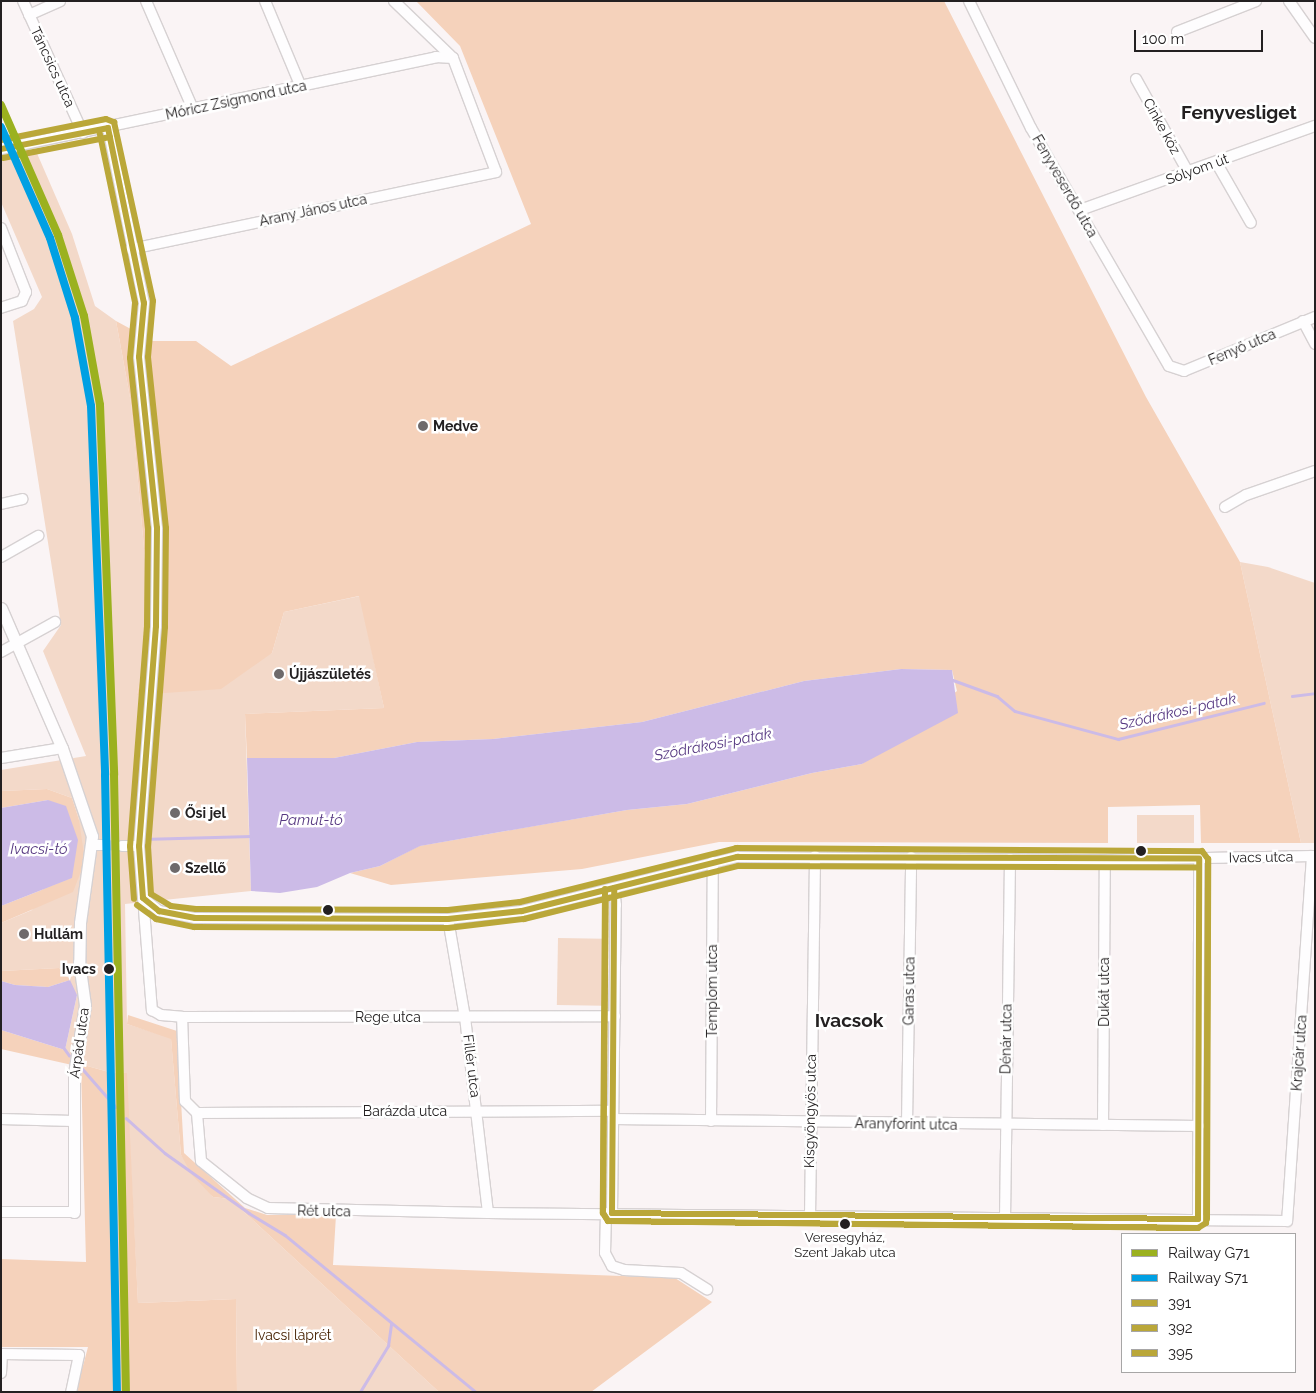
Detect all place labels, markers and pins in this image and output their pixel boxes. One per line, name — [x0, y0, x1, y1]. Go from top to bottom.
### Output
place label: Medve — [433, 418, 478, 434]
marker: Medve — [417, 420, 429, 432]
place label: Újjászületés — [289, 666, 371, 682]
marker: Újjászületés — [273, 668, 285, 680]
place label: Ősi jel — [185, 805, 226, 821]
marker: Ősi jel — [169, 807, 181, 819]
unlabelled marker — [1136, 846, 1146, 856]
place label: Szellő — [185, 860, 226, 876]
marker: Szellő — [169, 862, 181, 874]
unlabelled marker — [323, 905, 333, 915]
place label: Hullám — [34, 926, 83, 942]
marker: Hullám — [18, 928, 30, 940]
marker: Ivacs — [100, 960, 118, 978]
place label: Ivacs — [62, 961, 96, 977]
marker: Veresegyház, Szent Jakab utca — [840, 1219, 850, 1229]
place label: Veresegyház, Szent Jakab utca — [794, 1231, 896, 1262]

